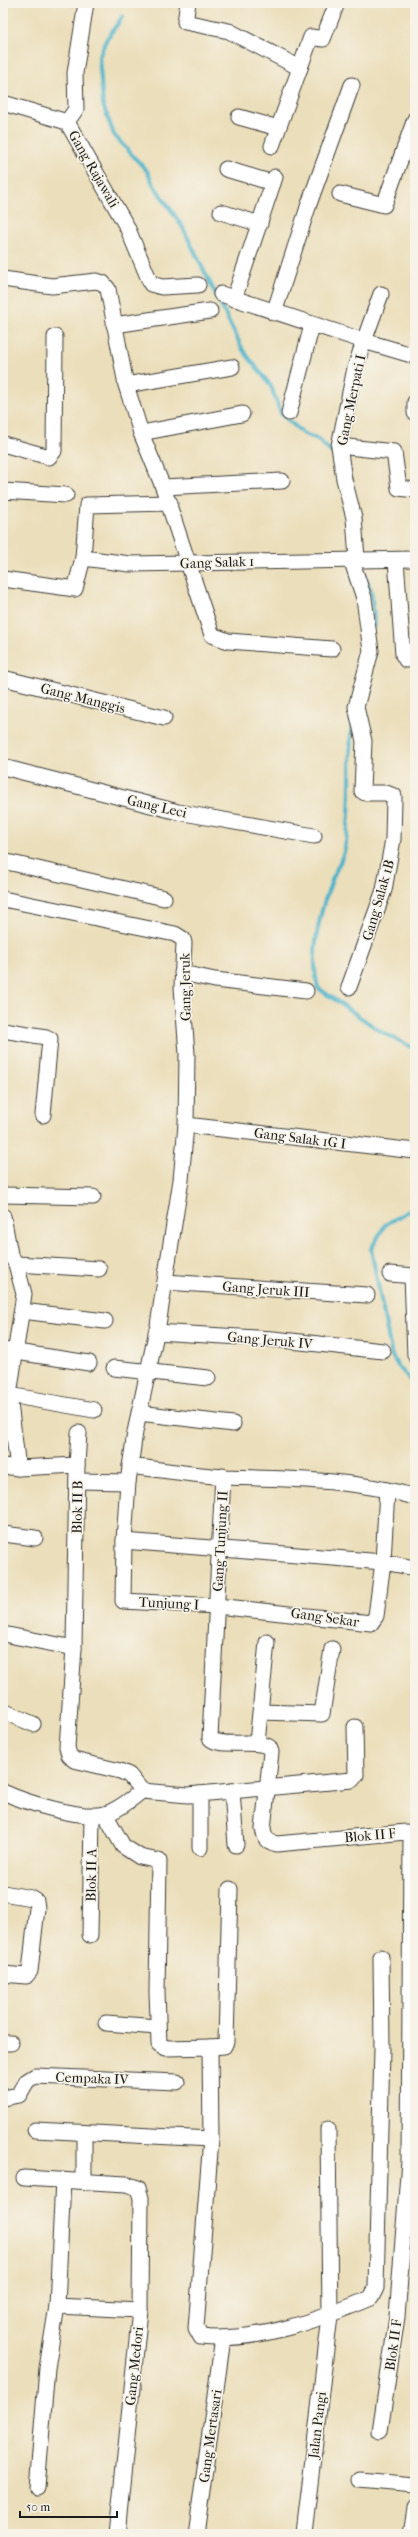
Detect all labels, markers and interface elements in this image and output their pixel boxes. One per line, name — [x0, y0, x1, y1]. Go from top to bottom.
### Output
street label: Gang Rajawali — [65, 128, 123, 211]
street label: Gang Merpati I — [334, 353, 370, 447]
street label: Gang Salak 1 — [180, 553, 254, 572]
street label: Gang Manggis — [39, 680, 127, 717]
street label: Gang Leci — [125, 791, 188, 822]
street label: Gang Salak 1B — [359, 858, 398, 943]
street label: Gang Jeruk — [176, 952, 195, 1021]
street label: Gang Salak 1G I — [253, 1124, 347, 1153]
street label: Gang Jeruk III — [222, 1278, 311, 1301]
street label: Gang Jeruk IV — [227, 1328, 314, 1353]
street label: Blok II B — [69, 1480, 86, 1534]
street label: Gang Tunjung II — [209, 1490, 232, 1592]
street label: Tunjung I — [138, 1593, 200, 1614]
street label: Gang Sekar — [290, 1604, 360, 1631]
street label: Blok II F — [344, 1825, 397, 1846]
street label: Blok II A — [83, 1847, 100, 1902]
street label: Cempaka IV — [55, 2069, 130, 2088]
street label: Blok II F — [381, 2318, 406, 2372]
street label: Gang Medori — [122, 2326, 147, 2406]
street label: Gang Mertasari — [196, 2388, 225, 2484]
street label: Jalan Pangi — [305, 2391, 330, 2461]
scale bar — [20, 2493, 117, 2519]
text: 50 m — [26, 2500, 50, 2514]

